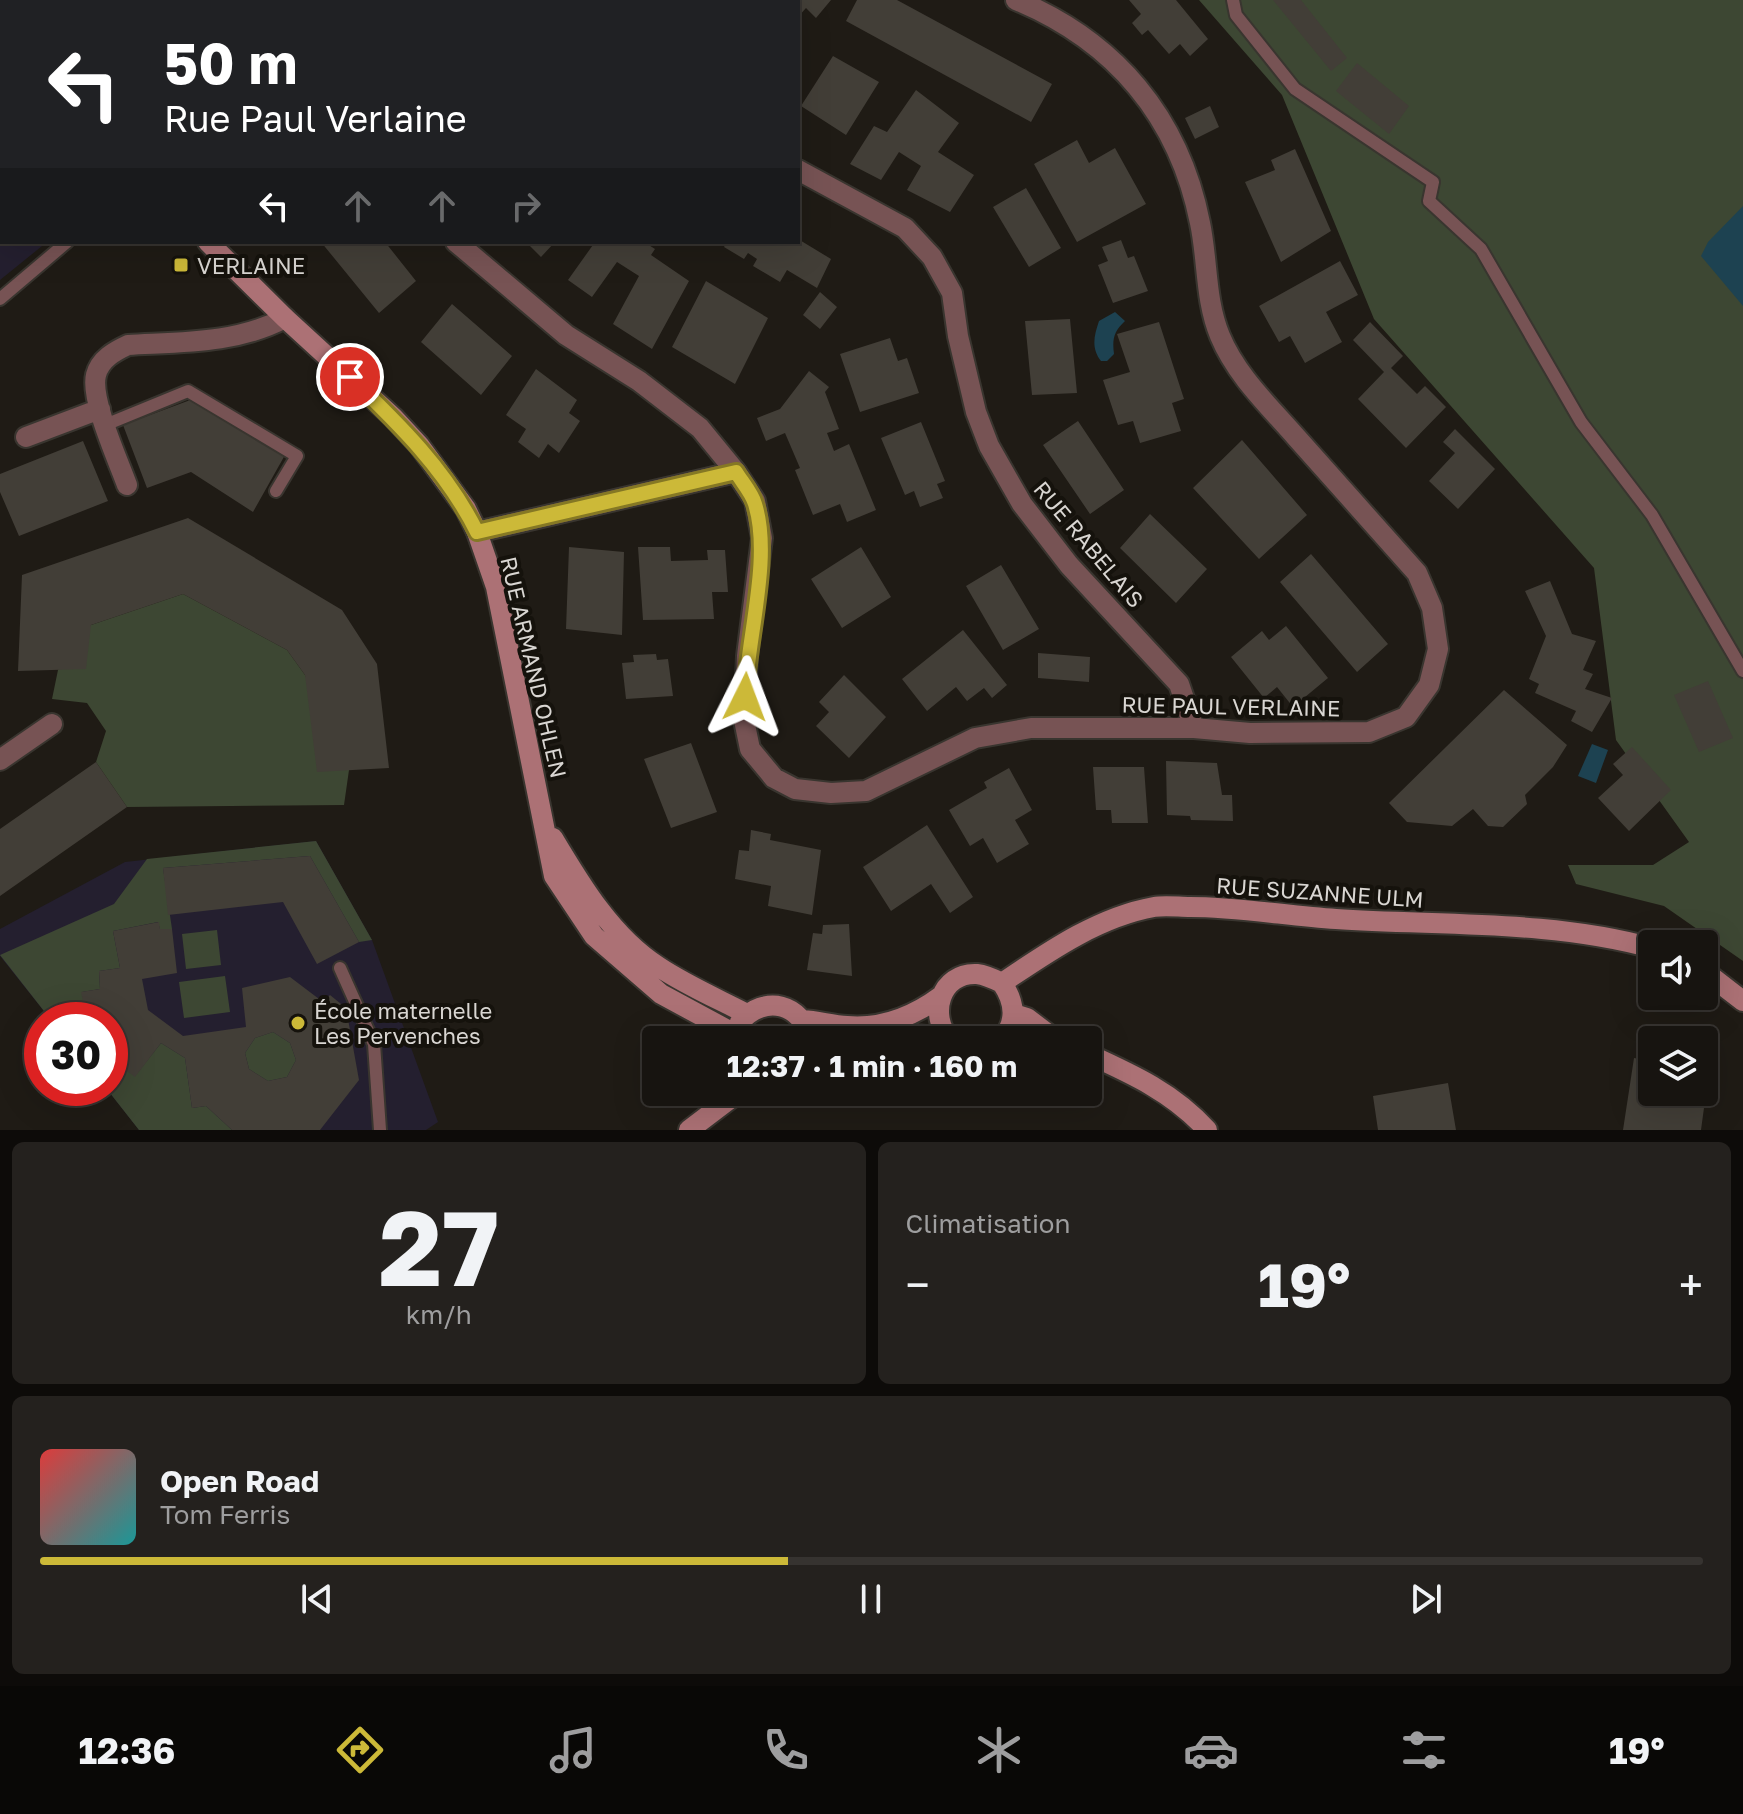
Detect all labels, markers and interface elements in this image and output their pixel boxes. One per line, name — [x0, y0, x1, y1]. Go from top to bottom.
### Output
text: 50 m — [164, 29, 298, 96]
icon: left — [32, 32, 136, 136]
text: Rue Paul Verlaine — [164, 97, 467, 140]
icon: left — [252, 184, 296, 228]
icon: ahead — [336, 184, 380, 228]
icon: ahead — [420, 184, 464, 228]
icon: right — [504, 184, 548, 228]
place label: VERLAINE — [197, 252, 305, 279]
marker: VERLAINE — [172, 256, 190, 274]
pin — [316, 343, 384, 411]
icon: arrive — [328, 355, 372, 399]
street label: RUE RABELAIS — [1028, 475, 1150, 613]
street label: RUE ARMAND OHLEN — [495, 554, 573, 780]
position arrow — [703, 655, 787, 739]
street label: RUE PAUL VERLAINE — [1121, 691, 1341, 721]
street label: RUE SUZANNE ULM — [1215, 871, 1425, 913]
map controls — [1638, 930, 1718, 1106]
button: sound — [1638, 930, 1718, 1010]
place label: École maternelle Les Pervenches — [314, 997, 492, 1049]
speed limit sign: 30 — [24, 1002, 128, 1106]
marker: École maternelle Les Pervenches — [289, 1014, 307, 1032]
button: layers — [1638, 1026, 1718, 1106]
text: 12:37 · 1 min · 160 m — [727, 1048, 1017, 1084]
text: 27 — [379, 1184, 499, 1309]
text: Climatisation — [906, 1208, 1070, 1239]
text: 19° — [1258, 1248, 1350, 1320]
text: − — [906, 1258, 930, 1311]
text: + — [1679, 1258, 1703, 1311]
text: km/h — [406, 1299, 472, 1330]
text: Open Road — [160, 1463, 319, 1499]
text: Tom Ferris — [160, 1499, 290, 1530]
icon: previous — [295, 1577, 339, 1621]
icon: pause — [849, 1577, 893, 1621]
icon: next — [1404, 1577, 1448, 1621]
icon: directions — [332, 1722, 388, 1778]
icon: music — [545, 1722, 601, 1778]
icon: phone — [758, 1722, 814, 1778]
icon: climate — [971, 1722, 1027, 1778]
icon: car — [1183, 1722, 1239, 1778]
icon: filters — [1396, 1722, 1452, 1778]
text: 12:36 — [78, 1729, 175, 1772]
text: 19° — [1609, 1729, 1665, 1772]

